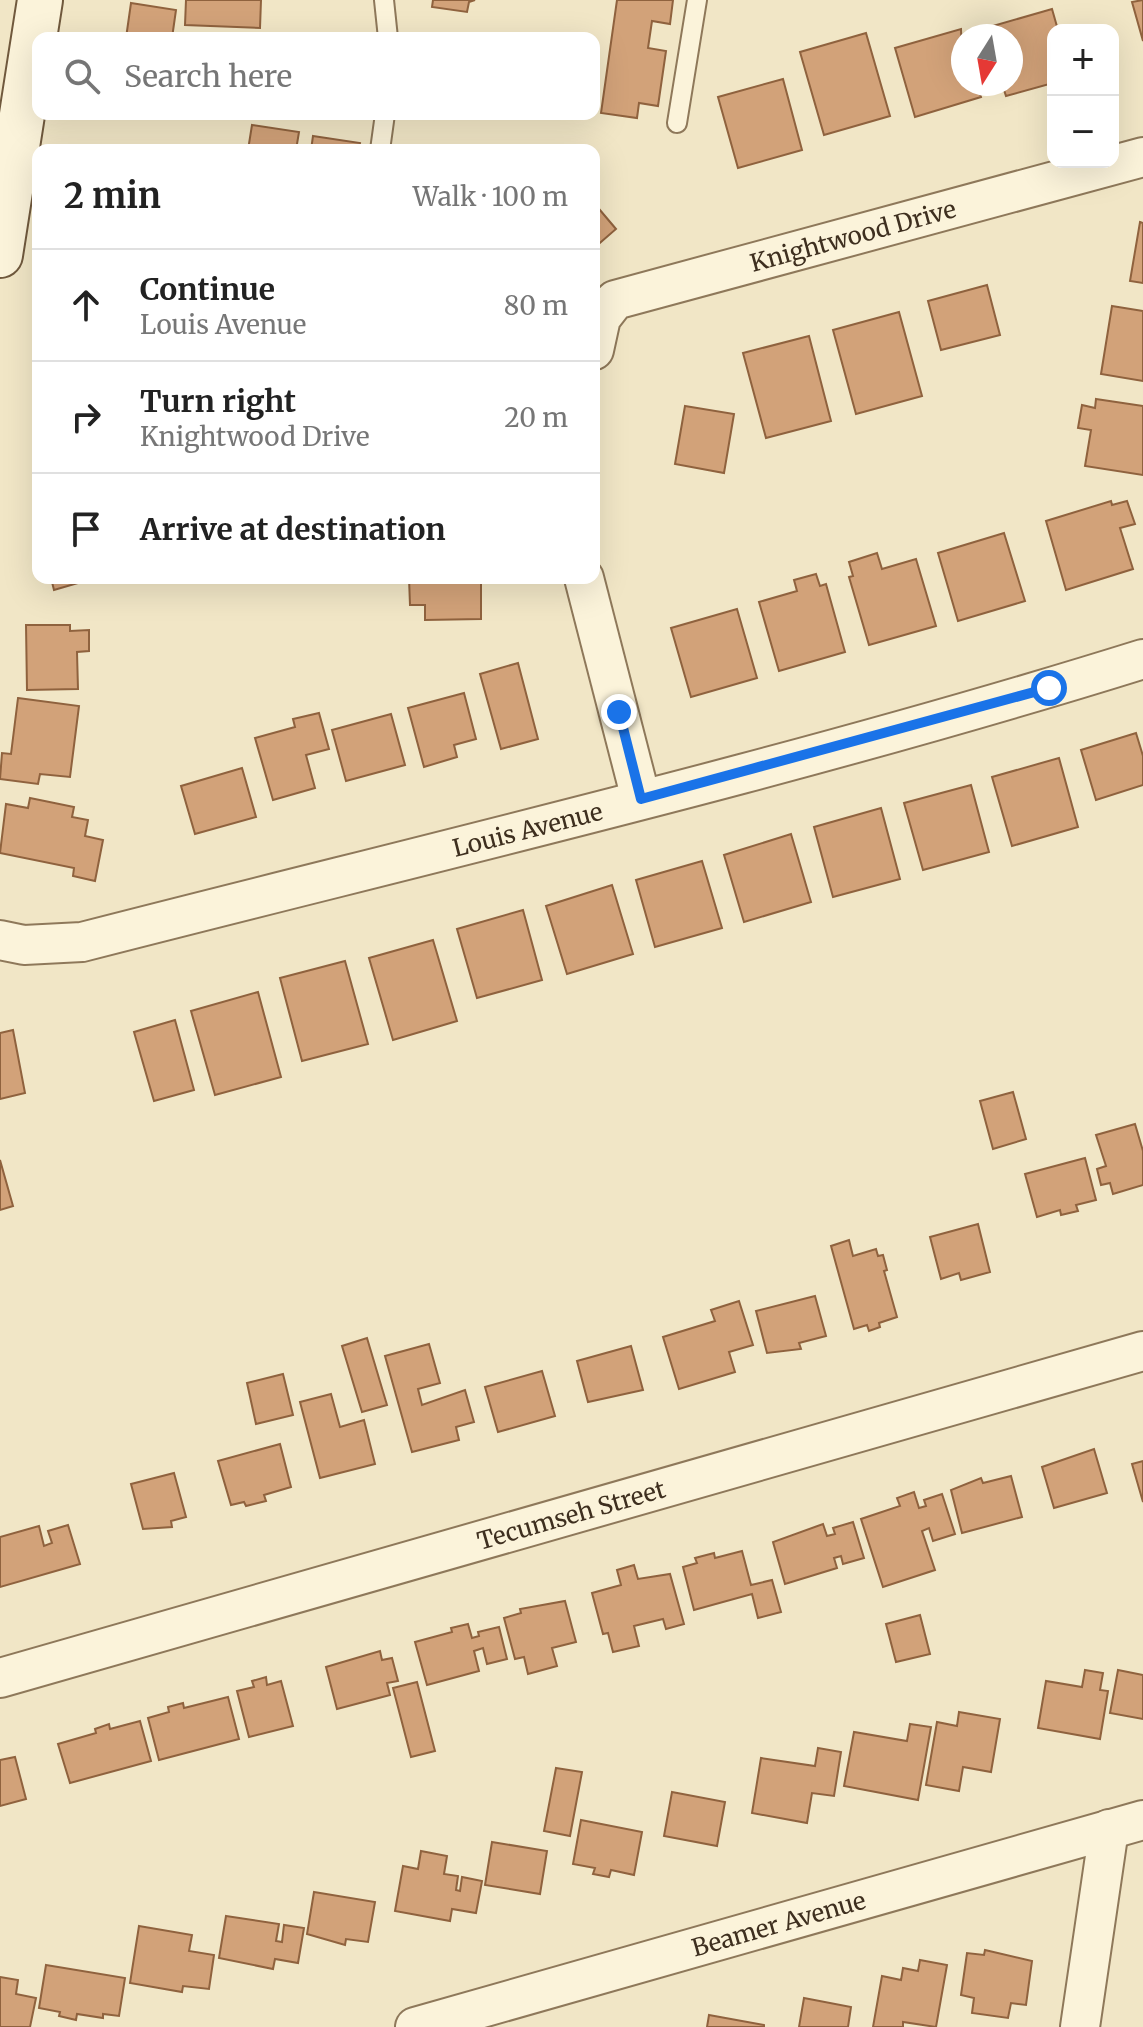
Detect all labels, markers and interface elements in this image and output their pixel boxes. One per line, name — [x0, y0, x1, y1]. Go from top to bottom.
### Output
north arrow — [951, 24, 1023, 96]
map controls — [1047, 24, 1119, 168]
button: + — [1047, 24, 1119, 96]
search box — [32, 32, 600, 120]
icon: search — [60, 54, 104, 98]
text: Search here — [124, 57, 292, 95]
button: − — [1047, 96, 1119, 168]
text: 2 min — [64, 175, 161, 217]
text: Walk · 100 m — [413, 180, 568, 213]
street label: Knightwood Drive — [747, 193, 959, 278]
text: Continue — [140, 270, 275, 308]
icon: ahead — [64, 283, 108, 327]
text: 80 m — [504, 289, 568, 322]
text: Louis Avenue — [140, 308, 306, 341]
text: Turn right — [140, 382, 296, 420]
icon: right — [64, 395, 108, 439]
text: 20 m — [504, 401, 568, 434]
text: Knightwood Drive — [140, 420, 370, 453]
icon: arrive — [64, 507, 108, 551]
text: Arrive at destination — [140, 510, 446, 548]
route start — [1031, 670, 1067, 706]
route end — [601, 694, 637, 730]
street label: Louis Avenue — [449, 795, 606, 863]
street label: Tecumseh Street — [473, 1473, 669, 1556]
street label: Beamer Avenue — [688, 1884, 869, 1963]

